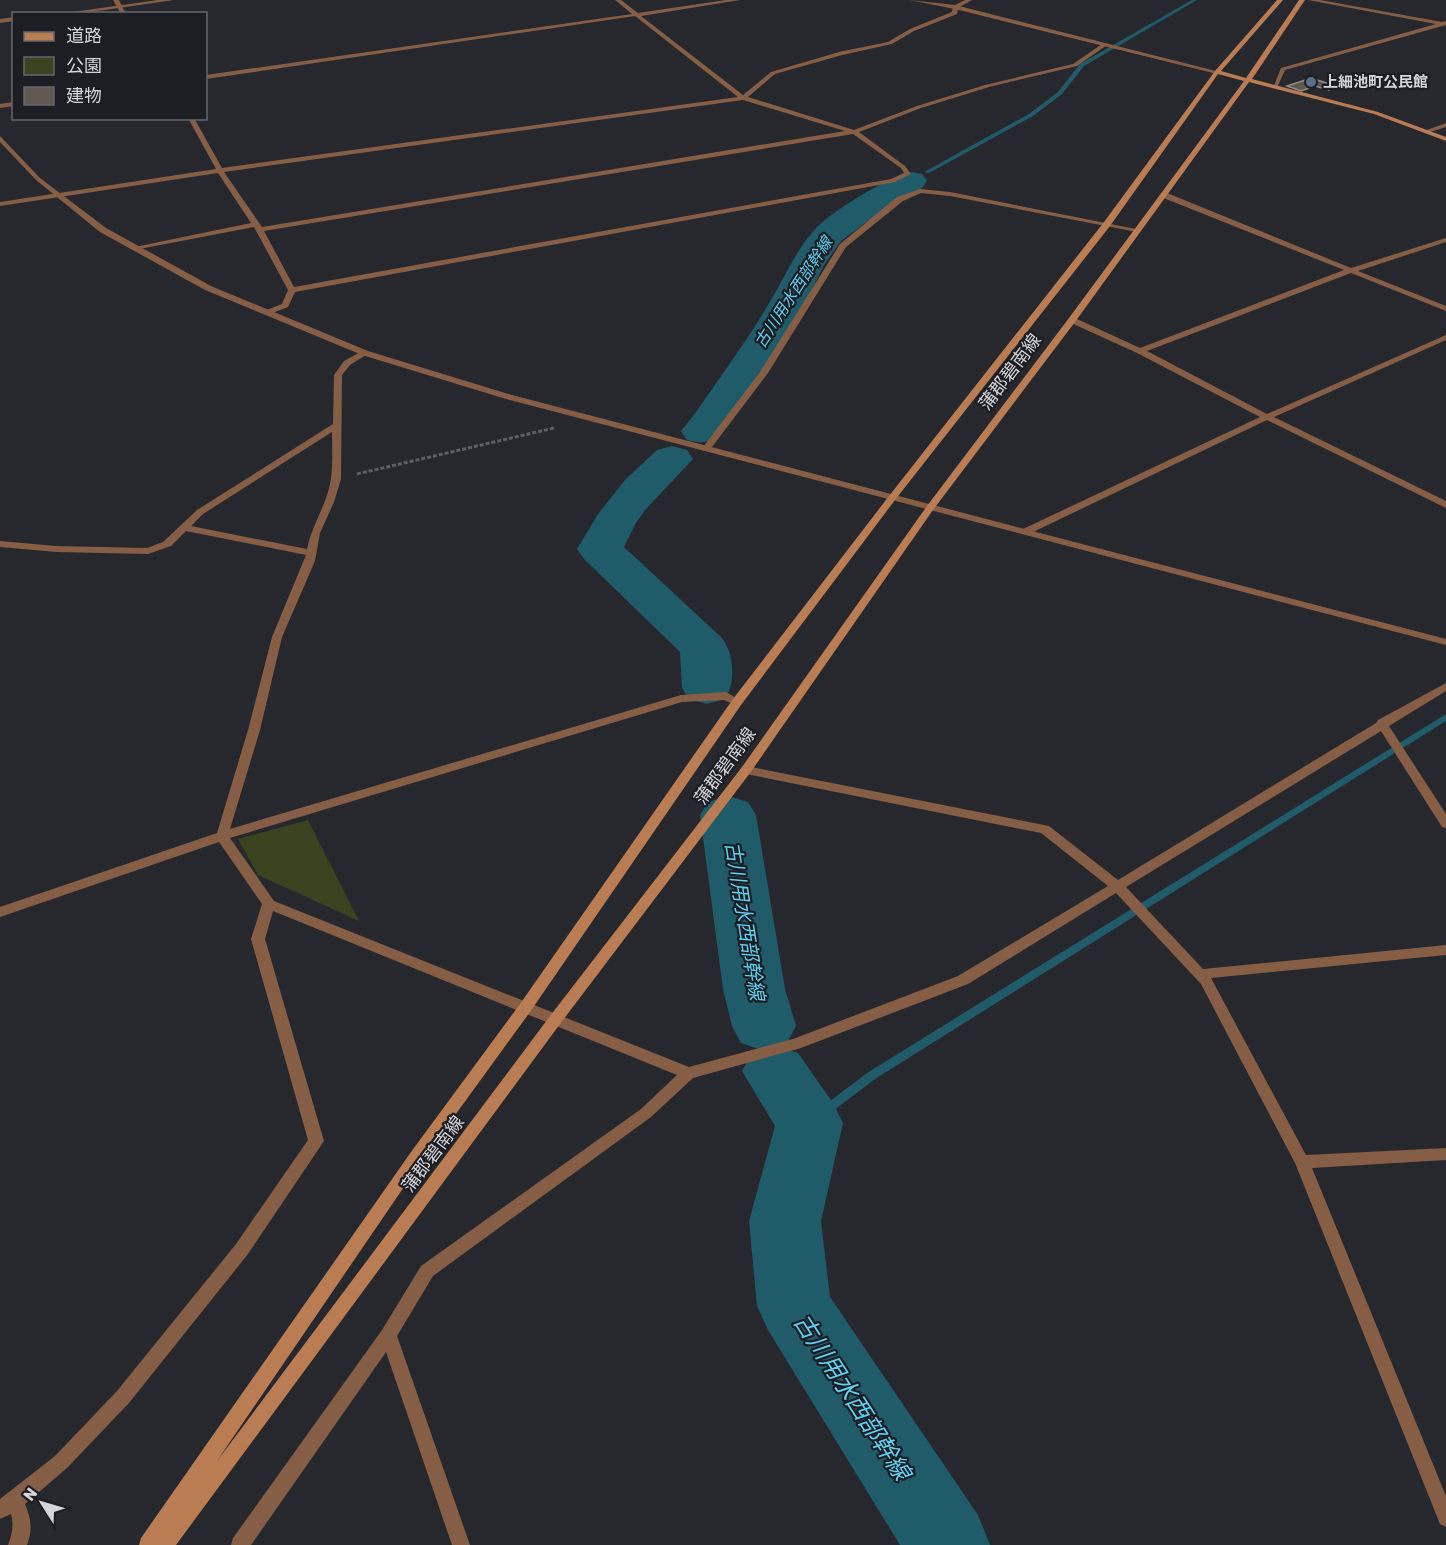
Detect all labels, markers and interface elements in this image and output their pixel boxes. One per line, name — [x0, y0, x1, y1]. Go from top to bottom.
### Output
legend — [12, 12, 207, 120]
text: 道路 — [66, 25, 102, 47]
text: 公園 — [66, 55, 102, 77]
place label: 上細池町公民館 — [1323, 73, 1428, 91]
marker: 上細池町公民館 — [1304, 75, 1318, 89]
text: 建物 — [66, 85, 102, 107]
water label: 古川用水西部幹線 — [751, 232, 837, 351]
street label: 蒲郡碧南線 — [974, 329, 1046, 415]
street label: 蒲郡碧南線 — [690, 723, 760, 809]
water label: 古川用水西部幹線 — [721, 840, 770, 1005]
street label: 蒲郡碧南線 — [397, 1111, 469, 1197]
water label: 古川用水西部幹線 — [788, 1309, 918, 1488]
north arrow — [12, 1473, 72, 1533]
text: N — [19, 1484, 41, 1505]

